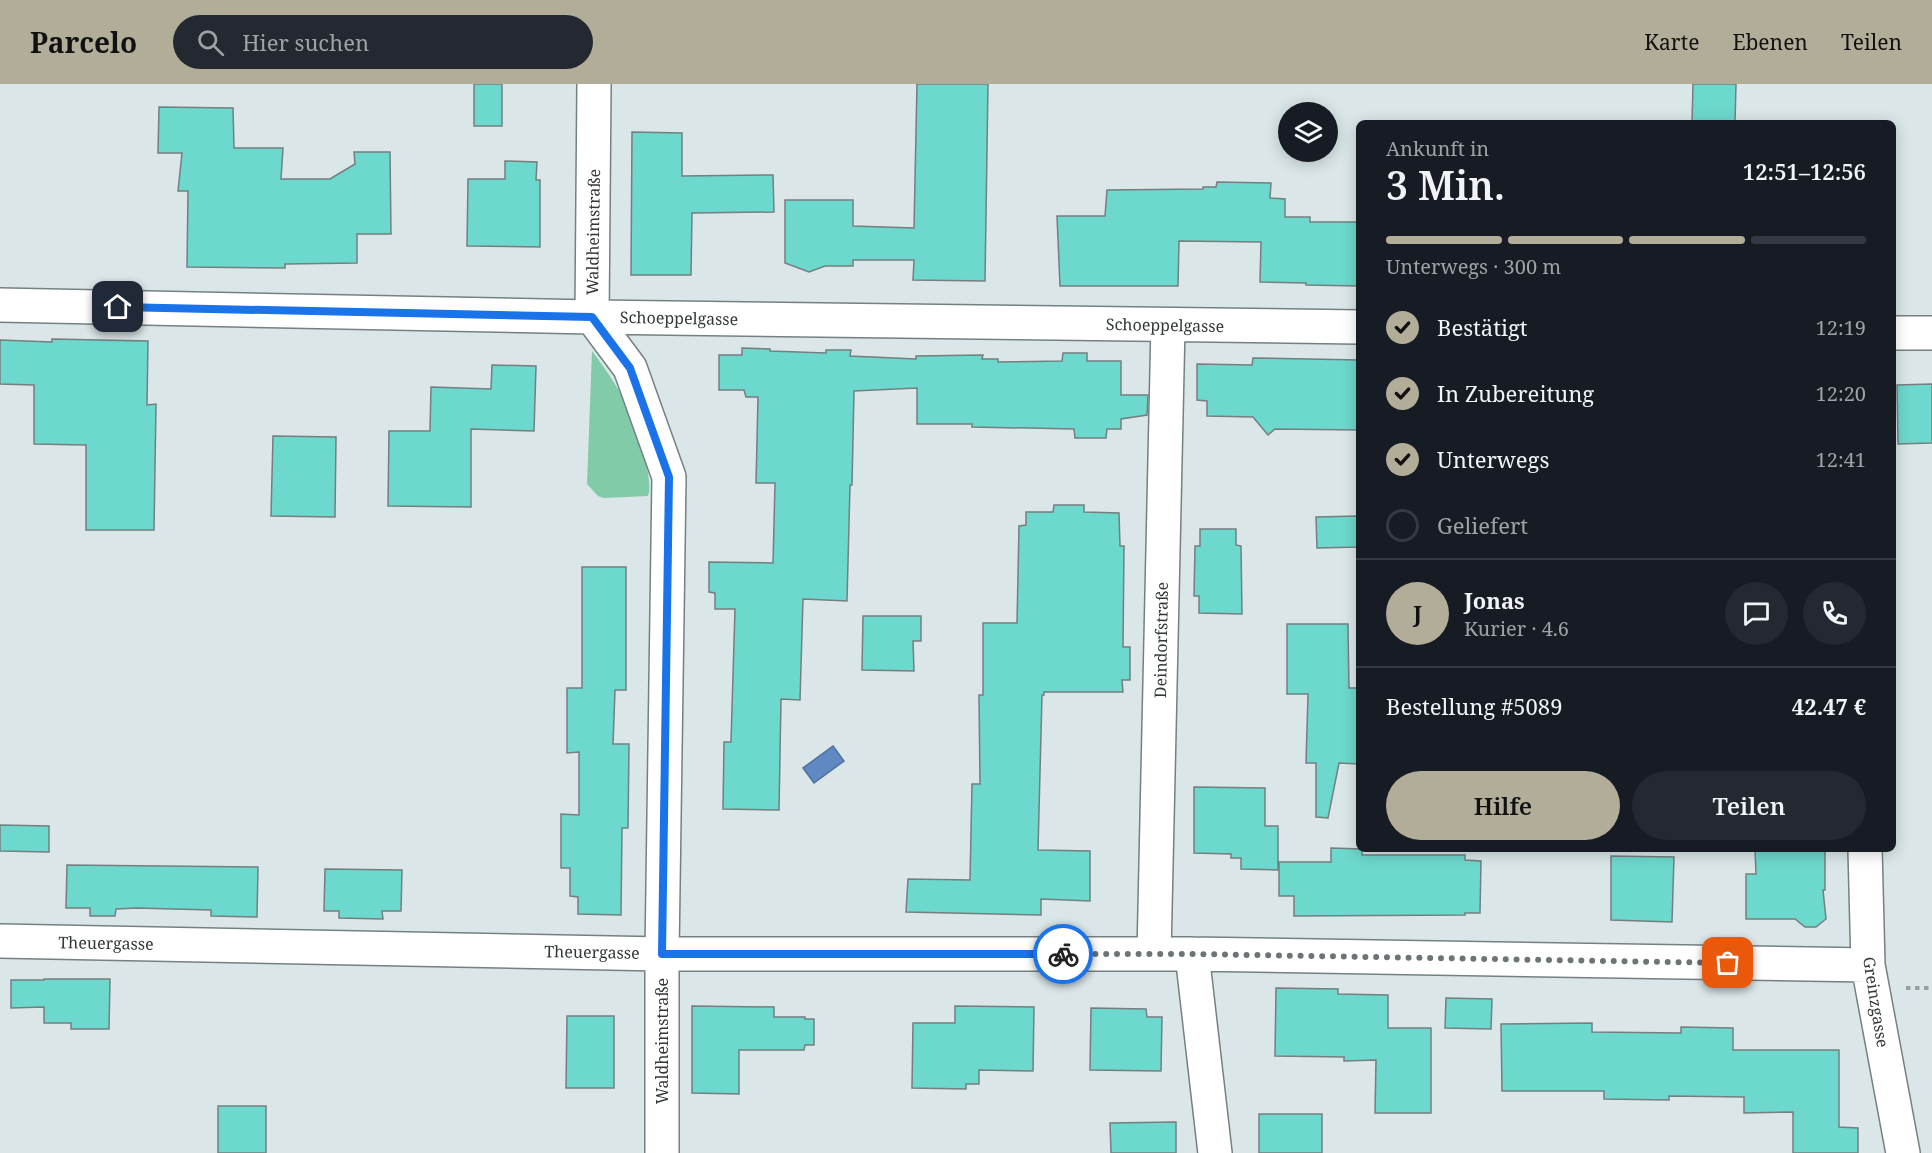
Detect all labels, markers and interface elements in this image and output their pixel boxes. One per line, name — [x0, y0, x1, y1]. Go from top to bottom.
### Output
search box — [173, 15, 593, 69]
text: Parcelo — [30, 23, 137, 61]
icon: search — [194, 26, 227, 59]
text: Hier suchen — [242, 27, 369, 57]
text: Karte — [1644, 28, 1699, 56]
text: Ebenen — [1732, 28, 1808, 56]
text: Teilen — [1841, 28, 1902, 56]
map controls — [1278, 102, 1338, 162]
button: layers — [1278, 102, 1338, 162]
text: Ankunft in — [1386, 135, 1489, 162]
text: 12:51–12:56 — [1743, 156, 1866, 186]
text: 3 Min. — [1386, 158, 1505, 211]
street label: Waldheimstraße — [581, 169, 605, 295]
text: Unterwegs · 300 m — [1386, 253, 1561, 280]
pin — [92, 281, 143, 332]
icon: home — [101, 290, 134, 323]
street label: Schoeppelgasse — [620, 306, 738, 330]
icon: check — [1386, 311, 1419, 344]
text: Bestätigt — [1437, 312, 1528, 342]
street label: Schoeppelgasse — [1106, 313, 1224, 337]
text: 12:19 — [1816, 314, 1866, 341]
icon: check — [1386, 377, 1419, 410]
text: In Zubereitung — [1437, 378, 1594, 408]
text: 12:20 — [1816, 380, 1866, 407]
icon: check — [1386, 443, 1419, 476]
text: Unterwegs — [1437, 444, 1549, 474]
text: 12:41 — [1816, 446, 1866, 473]
text: Geliefert — [1437, 510, 1528, 540]
street label: Deindorfstraße — [1149, 582, 1173, 698]
button: chat — [1725, 582, 1788, 645]
button: phone — [1803, 582, 1866, 645]
text: Jonas — [1464, 585, 1525, 615]
text: J — [1413, 598, 1422, 628]
text: Kurier · 4.6 — [1464, 615, 1569, 642]
text: Bestellung #5089 — [1386, 691, 1562, 721]
text: 42.47 € — [1792, 691, 1866, 721]
button: Hilfe — [1386, 771, 1620, 840]
button: Teilen — [1632, 771, 1866, 840]
courier — [1033, 924, 1093, 984]
street label: Theuergasse — [58, 931, 154, 955]
pin — [1702, 937, 1753, 988]
icon: bike — [1047, 938, 1080, 971]
street label: Theuergasse — [544, 940, 640, 964]
icon: bag — [1711, 946, 1744, 979]
street label: Greinzgasse — [1858, 955, 1894, 1049]
street label: Waldheimstraße — [651, 978, 673, 1104]

